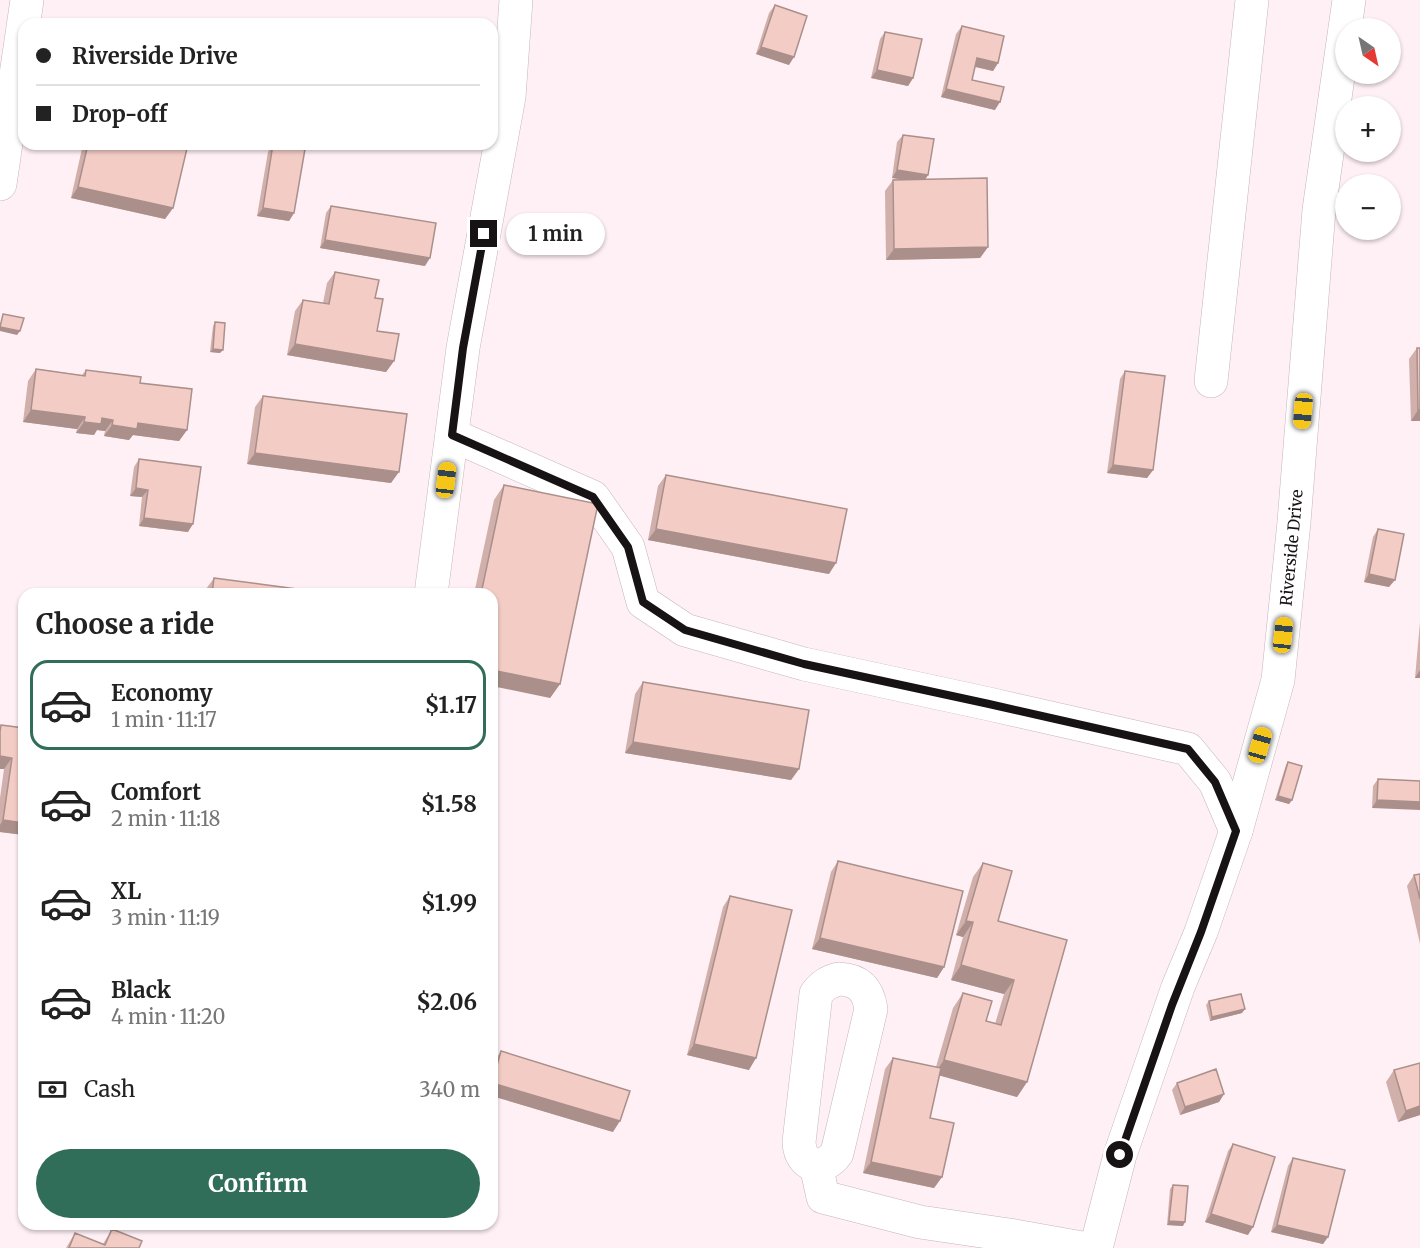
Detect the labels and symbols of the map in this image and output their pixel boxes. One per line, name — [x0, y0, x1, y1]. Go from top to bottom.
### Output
north arrow — [1335, 18, 1401, 84]
callout: 1 min — [505, 213, 604, 255]
route end — [470, 220, 497, 247]
car — [1292, 392, 1314, 430]
car — [435, 461, 457, 499]
street label: Riverside Drive — [1276, 489, 1307, 607]
car — [1272, 616, 1294, 654]
car — [1246, 725, 1274, 765]
route start — [1106, 1141, 1133, 1168]

